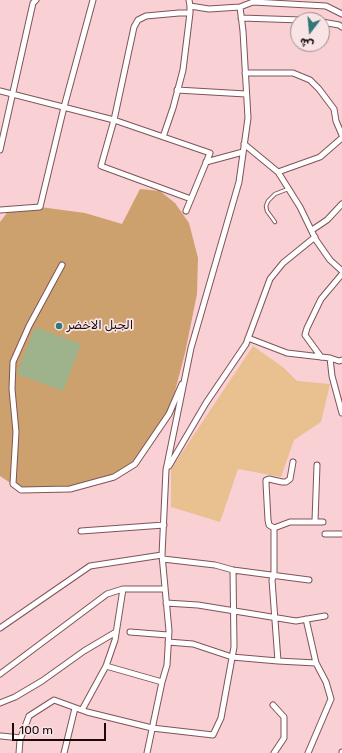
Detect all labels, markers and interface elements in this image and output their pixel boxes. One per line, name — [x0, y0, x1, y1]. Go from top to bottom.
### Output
north arrow — [290, 12, 330, 52]
text: ش — [298, 35, 315, 51]
place label: الجبل الاخضر — [67, 319, 133, 333]
marker: الجبل الاخضر — [54, 321, 64, 331]
scale bar — [14, 715, 108, 741]
text: 100 m — [19, 723, 53, 737]

